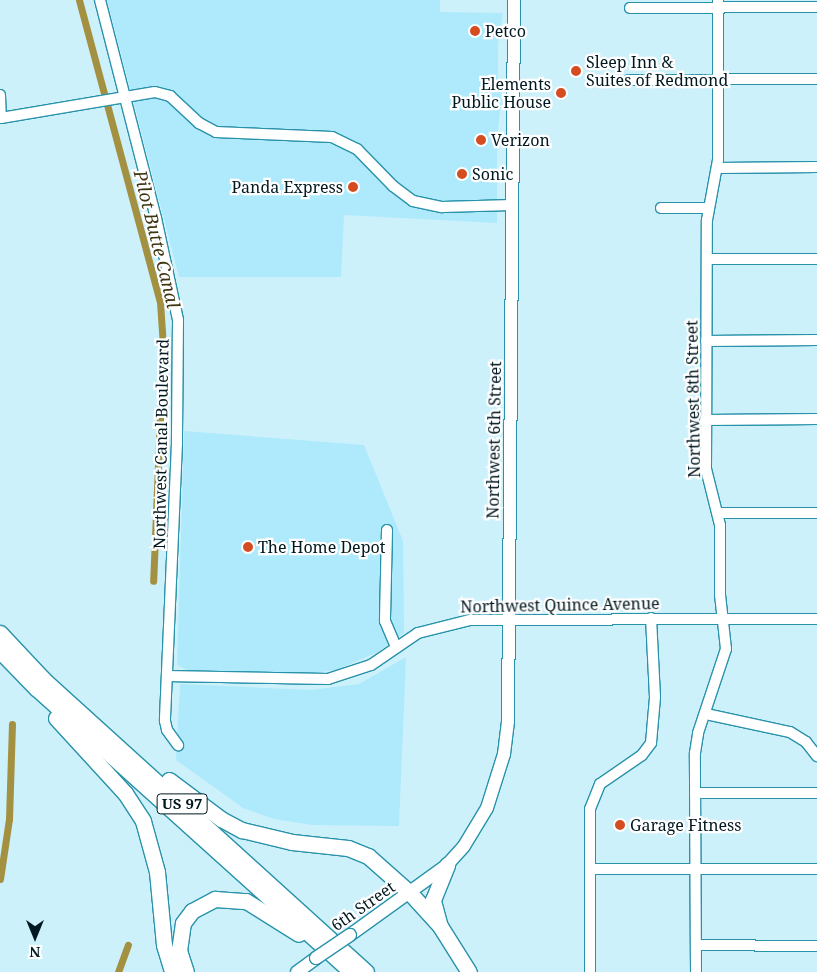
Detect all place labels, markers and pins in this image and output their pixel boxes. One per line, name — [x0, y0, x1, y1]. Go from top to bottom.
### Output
place label: Petco — [485, 21, 526, 41]
marker: Petco — [469, 25, 481, 37]
place label: Sleep Inn & Suites of Redmond — [586, 52, 728, 90]
marker: Sleep Inn & Suites of Redmond — [570, 65, 582, 77]
place label: Elements Public House — [451, 74, 551, 112]
marker: Elements Public House — [555, 87, 567, 99]
place label: Verizon — [491, 130, 550, 150]
marker: Verizon — [475, 134, 487, 146]
place label: Sonic — [472, 164, 513, 184]
marker: Sonic — [456, 168, 468, 180]
place label: Panda Express — [231, 177, 343, 197]
marker: Panda Express — [347, 181, 359, 193]
place label: The Home Depot — [258, 537, 385, 557]
marker: The Home Depot — [242, 541, 254, 553]
place label: Garage Fitness — [630, 815, 741, 835]
marker: Garage Fitness — [614, 819, 626, 831]

